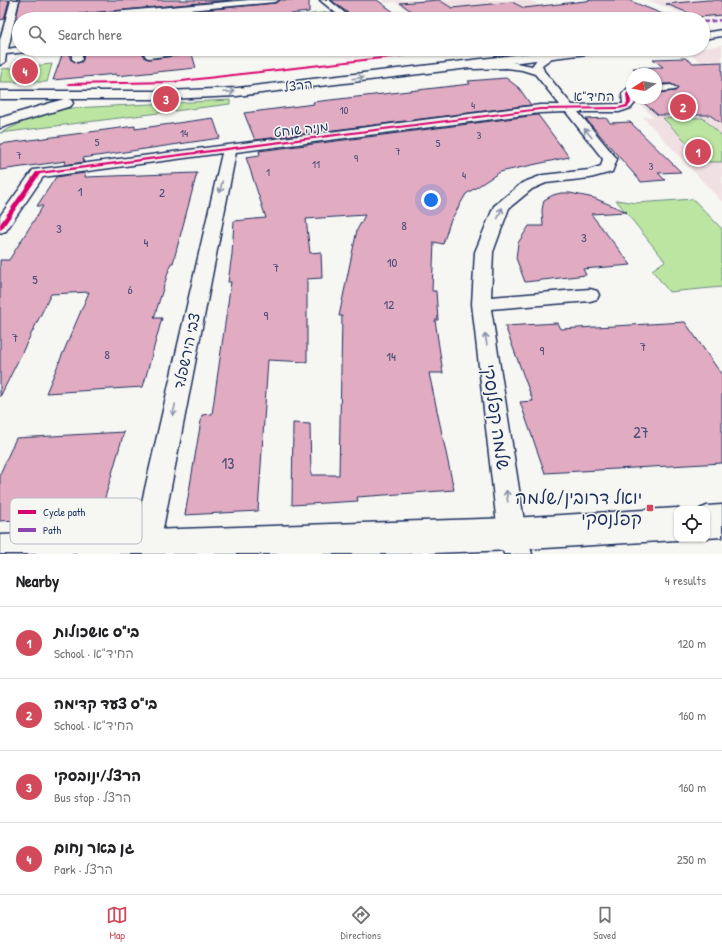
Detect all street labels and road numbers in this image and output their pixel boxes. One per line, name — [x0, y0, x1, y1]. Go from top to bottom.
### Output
street label: הרצל — [283, 74, 313, 96]
street label: החיד"א — [574, 87, 614, 105]
street label: מניה שוחט — [273, 117, 329, 141]
street label: צבי הירשפלד — [168, 311, 205, 391]
street label: שלמה קפלנסקי — [477, 363, 516, 471]

